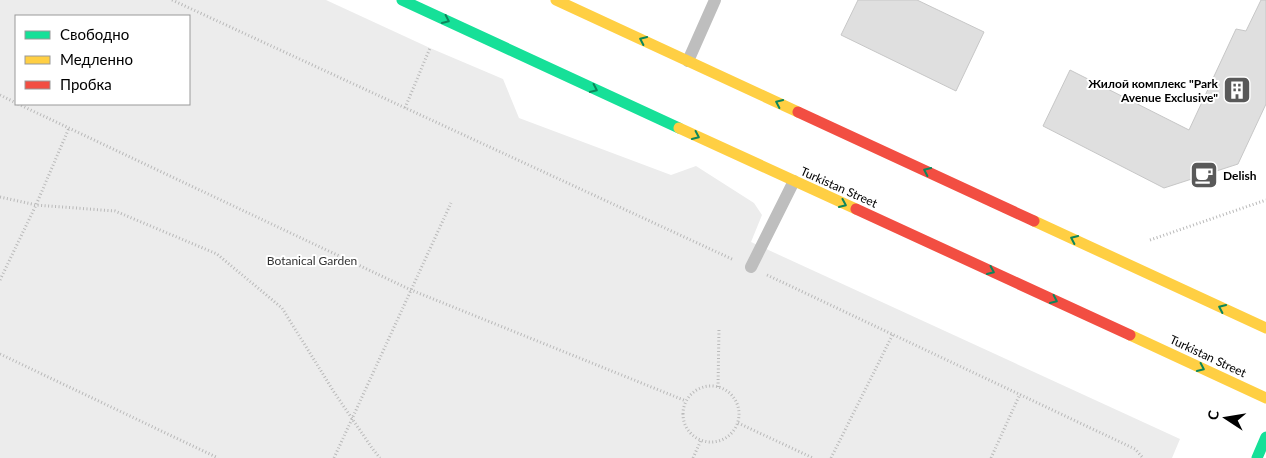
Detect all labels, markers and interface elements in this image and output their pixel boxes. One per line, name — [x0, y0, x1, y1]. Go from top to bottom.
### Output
one-way arrow — [441, 14, 450, 25]
legend — [15, 15, 190, 105]
text: Свободно — [60, 25, 129, 43]
one-way arrow — [639, 36, 648, 47]
text: Медленно — [60, 50, 133, 68]
text: Пробка — [60, 75, 112, 93]
building icon: Жилой комплекс "Park Avenue Exclusive" — [1222, 75, 1252, 105]
place label: Жилой комплекс "Park Avenue Exclusive" — [1088, 76, 1219, 105]
one-way arrow — [589, 82, 598, 93]
one-way arrow — [775, 99, 784, 109]
one-way arrow — [691, 130, 700, 140]
cafe icon: Delish — [1189, 160, 1219, 190]
street label: Turkistan Street — [798, 163, 880, 211]
one-way arrow — [923, 167, 932, 178]
place label: Delish — [1223, 168, 1257, 183]
one-way arrow — [838, 197, 847, 208]
one-way arrow — [1070, 235, 1079, 246]
park label: Botanical Garden — [267, 253, 357, 268]
one-way arrow — [986, 265, 995, 275]
one-way arrow — [1049, 293, 1058, 304]
one-way arrow — [1218, 303, 1227, 314]
street label: Turkistan Street — [1167, 332, 1249, 381]
one-way arrow — [1196, 362, 1205, 372]
north arrow — [1201, 393, 1251, 443]
text: С — [1204, 408, 1222, 421]

